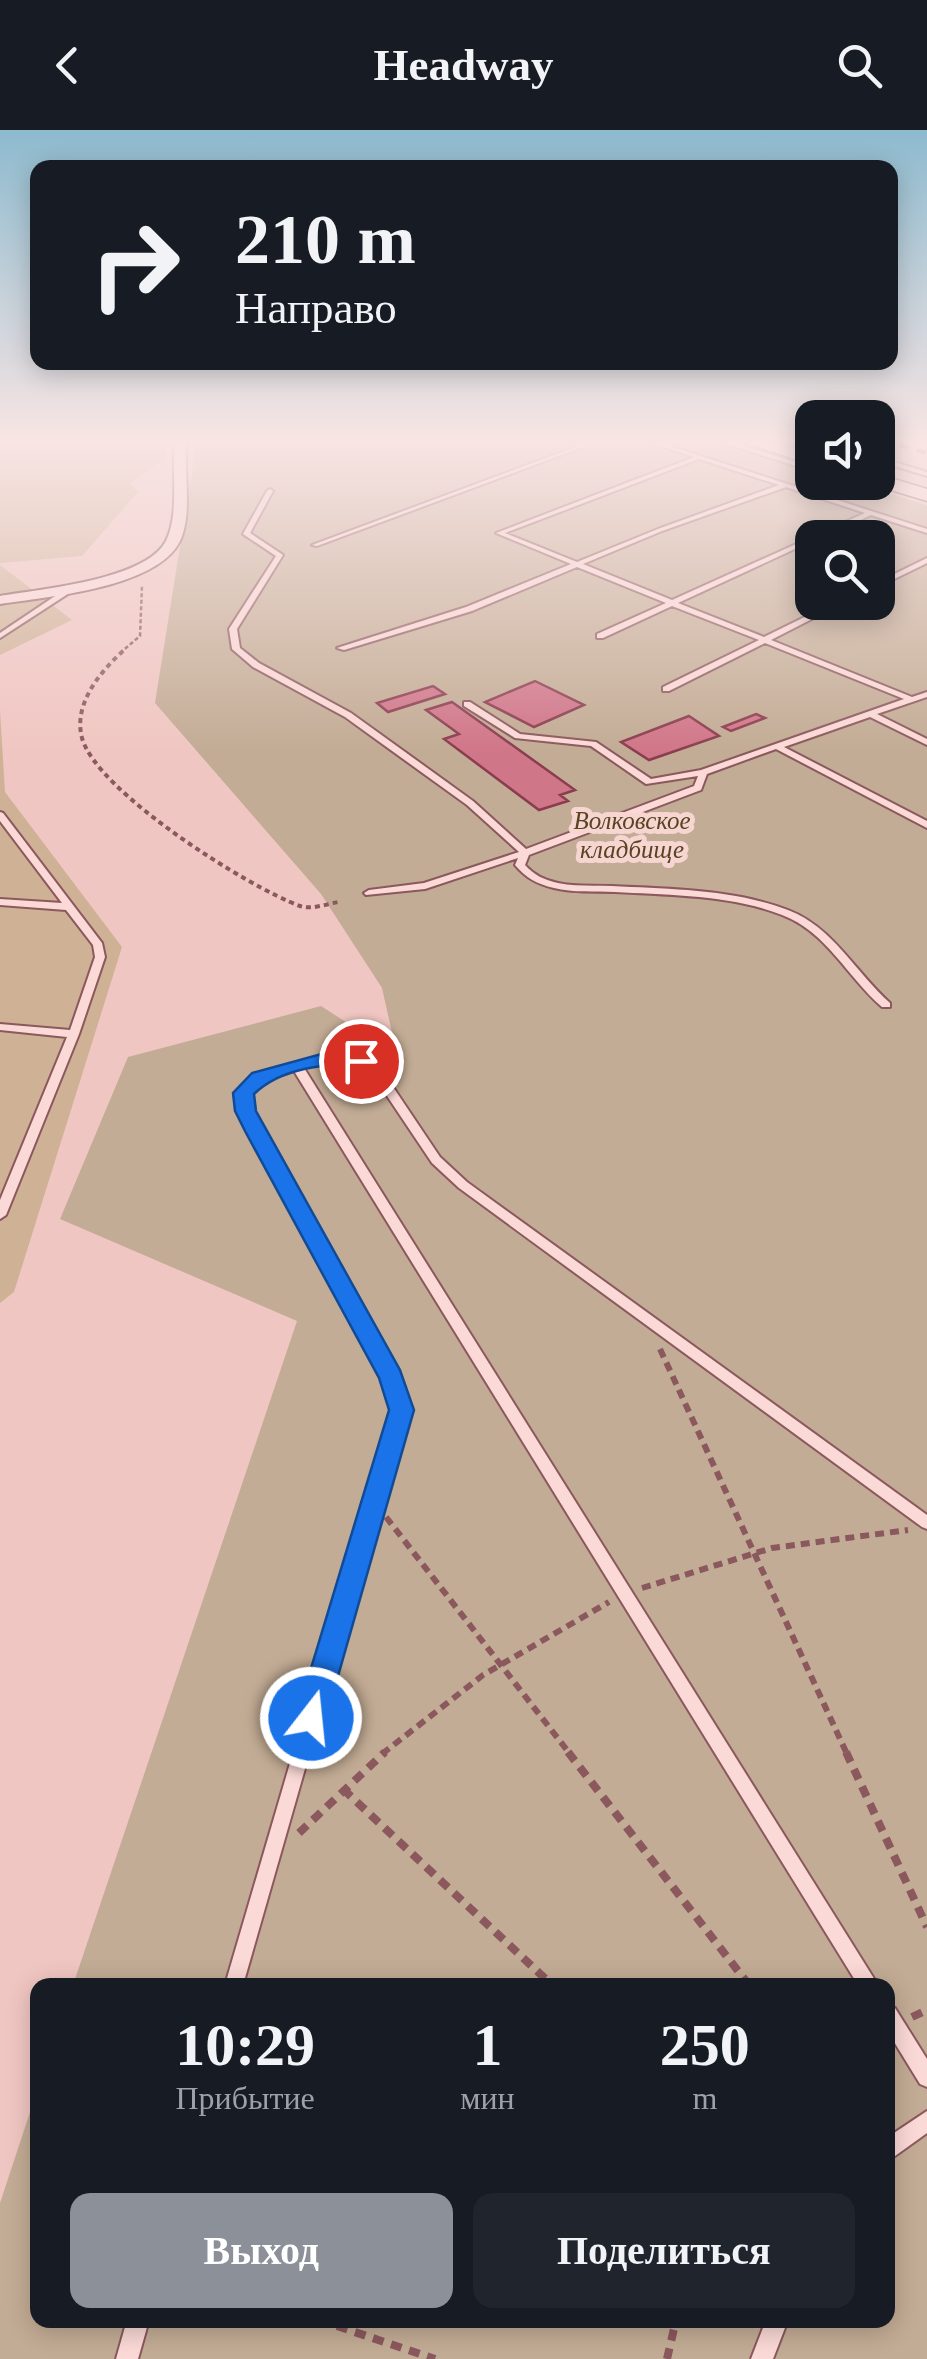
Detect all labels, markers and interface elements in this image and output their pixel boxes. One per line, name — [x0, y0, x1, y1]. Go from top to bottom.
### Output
icon: back — [40, 38, 95, 93]
icon: search — [832, 38, 887, 93]
text: Headway — [374, 40, 554, 90]
icon: right — [70, 200, 200, 330]
text: 210 m — [235, 201, 416, 278]
text: Направо — [235, 283, 397, 333]
map controls — [795, 400, 895, 620]
button: sound — [795, 400, 895, 500]
button: search — [795, 520, 895, 620]
park label: Волковское кладбище — [573, 807, 691, 863]
pin — [319, 1019, 404, 1104]
icon: arrive — [334, 1034, 389, 1089]
position arrow — [259, 1666, 363, 1770]
text: 10:29 — [175, 2012, 315, 2078]
text: 1 — [472, 2012, 502, 2078]
text: 250 — [660, 2012, 750, 2078]
text: Прибытие — [175, 2080, 315, 2116]
text: мин — [460, 2080, 515, 2116]
text: m — [692, 2080, 717, 2116]
button: Выход — [70, 2193, 453, 2308]
button: Поделиться — [473, 2193, 855, 2308]

